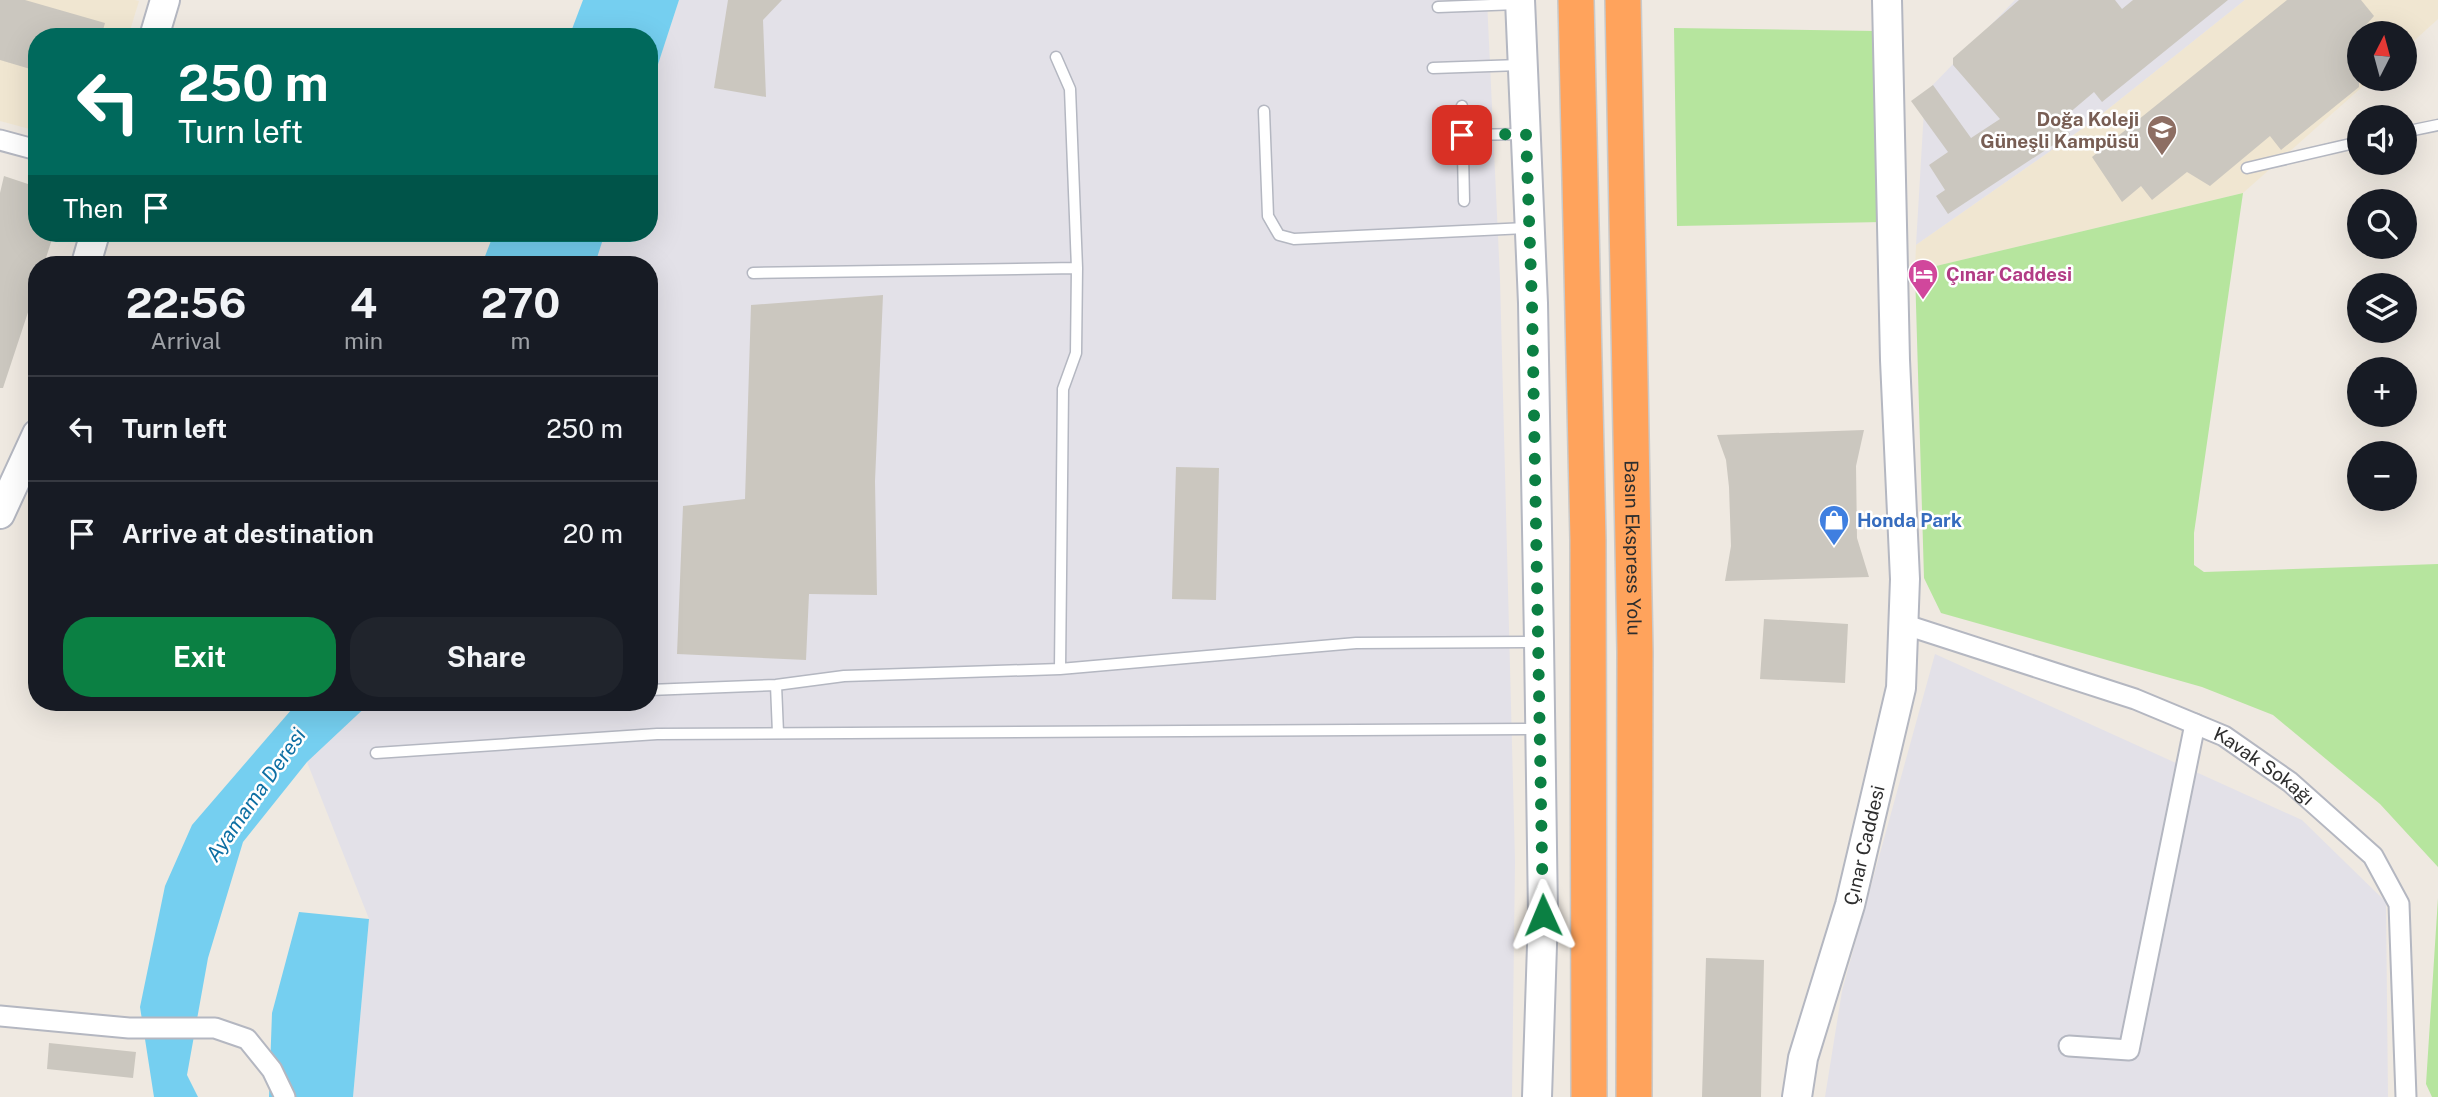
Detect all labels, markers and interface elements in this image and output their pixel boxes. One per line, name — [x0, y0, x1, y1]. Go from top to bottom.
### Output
north arrow — [2347, 21, 2417, 91]
map controls — [2347, 21, 2417, 511]
text: 250 m — [178, 54, 329, 112]
icon: left — [63, 56, 154, 147]
pin — [1432, 105, 1492, 165]
button: sound — [2347, 105, 2417, 175]
place label: Doğa Koleji Güneşli Kampüsü — [1980, 108, 2139, 152]
text: Turn left — [178, 113, 303, 150]
school or university icon: Doğa Koleji Güneşli Kampüsü — [2145, 113, 2179, 157]
icon: arrive — [1443, 116, 1481, 154]
icon: arrive — [137, 189, 175, 227]
button: search — [2347, 189, 2417, 259]
text: Then — [63, 193, 123, 224]
hotel icon: Çınar Caddesi — [1906, 257, 1940, 301]
place label: Çınar Caddesi — [1946, 263, 2072, 285]
button: layers — [2347, 273, 2417, 343]
text: 22:56 — [126, 278, 246, 327]
text: 4 — [350, 278, 377, 327]
text: 270 — [481, 278, 560, 327]
text: Arrival — [151, 327, 222, 354]
text: min — [344, 327, 383, 354]
text: m — [511, 327, 530, 354]
button: + — [2347, 357, 2417, 427]
icon: left — [63, 410, 101, 448]
text: Turn left — [122, 413, 227, 444]
text: 250 m — [546, 413, 623, 444]
button: − — [2347, 441, 2417, 511]
street label: Basın Ekspress Yolu — [1620, 460, 1646, 636]
shop icon: Honda Park — [1817, 503, 1851, 547]
place label: Honda Park — [1857, 509, 1962, 531]
icon: arrive — [63, 515, 101, 553]
text: Arrive at destination — [122, 518, 374, 549]
text: 20 m — [563, 518, 623, 549]
button: Exit — [63, 617, 336, 697]
button: Share — [350, 617, 623, 697]
street label: Kavak Sokağı — [2211, 722, 2319, 809]
water label: Ayamama Deresi — [200, 723, 311, 866]
street label: Çınar Caddesi — [1839, 783, 1889, 907]
position arrow — [1506, 878, 1580, 952]

